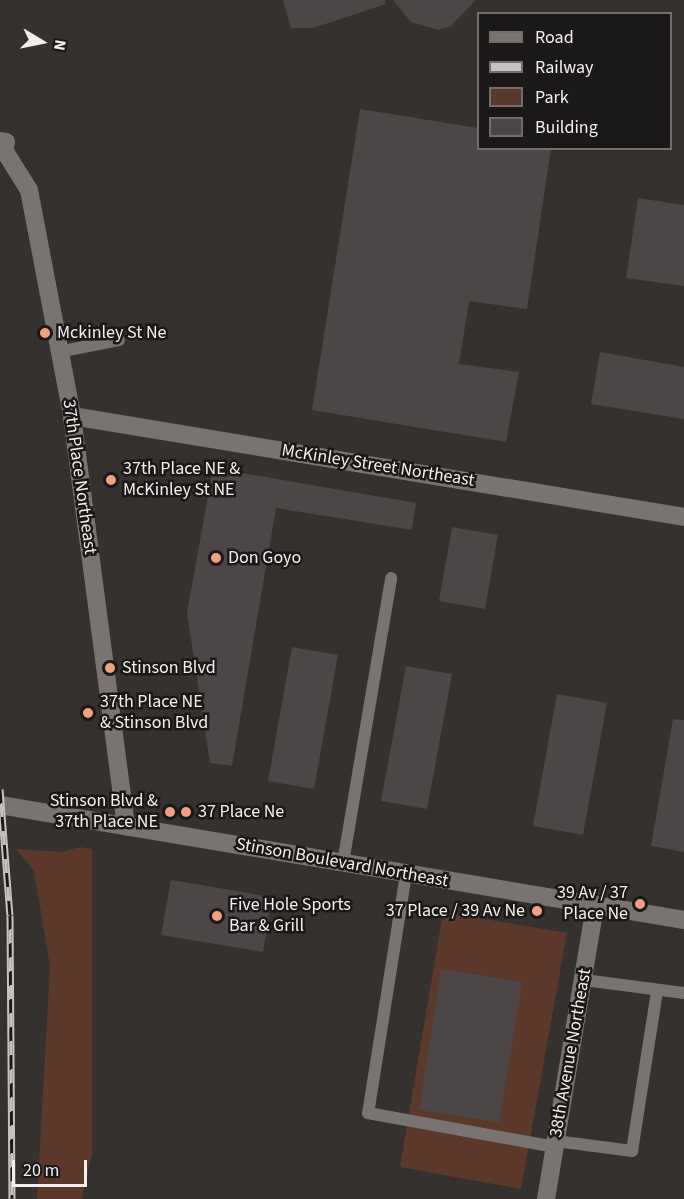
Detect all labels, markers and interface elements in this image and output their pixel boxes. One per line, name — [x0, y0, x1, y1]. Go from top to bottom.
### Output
north arrow — [12, 12, 72, 72]
legend — [477, 12, 672, 150]
text: Road — [535, 25, 574, 50]
text: N — [48, 38, 71, 52]
text: Railway — [535, 55, 594, 80]
text: Park — [535, 85, 569, 110]
text: Building — [535, 115, 598, 140]
place label: Mckinley St Ne — [57, 322, 167, 344]
marker: Mckinley St Ne — [38, 326, 52, 340]
street label: 37th Place Northeast — [57, 398, 101, 556]
street label: McKinley Street Northeast — [280, 440, 476, 492]
place label: 37th Place NE & McKinley St NE — [123, 459, 240, 502]
marker: 37th Place NE & McKinley St NE — [104, 473, 118, 487]
place label: Don Goyo — [228, 547, 301, 569]
marker: Don Goyo — [209, 551, 223, 565]
place label: Stinson Blvd — [122, 657, 216, 679]
marker: Stinson Blvd — [103, 661, 117, 675]
place label: 37th Place NE & Stinson Blvd — [100, 692, 208, 734]
marker: 37th Place NE & Stinson Blvd — [81, 706, 95, 720]
place label: Stinson Blvd & 37th Place NE — [50, 791, 158, 834]
place label: 37 Place Ne — [198, 801, 284, 823]
marker: Stinson Blvd & 37th Place NE — [163, 805, 177, 819]
marker: 37 Place Ne — [179, 805, 193, 819]
street label: Stinson Boulevard Northeast — [234, 834, 450, 892]
place label: 39 Av / 37 Place Ne — [557, 883, 628, 926]
place label: Five Hole Sports Bar & Grill — [229, 895, 351, 938]
marker: 39 Av / 37 Place Ne — [633, 897, 647, 911]
place label: 37 Place / 39 Av Ne — [386, 900, 525, 922]
marker: 37 Place / 39 Av Ne — [530, 904, 544, 918]
marker: Five Hole Sports Bar & Grill — [210, 909, 224, 923]
street label: 38th Avenue Northeast — [546, 967, 596, 1139]
scale bar — [15, 1148, 90, 1186]
text: 20 m — [23, 1158, 59, 1183]

